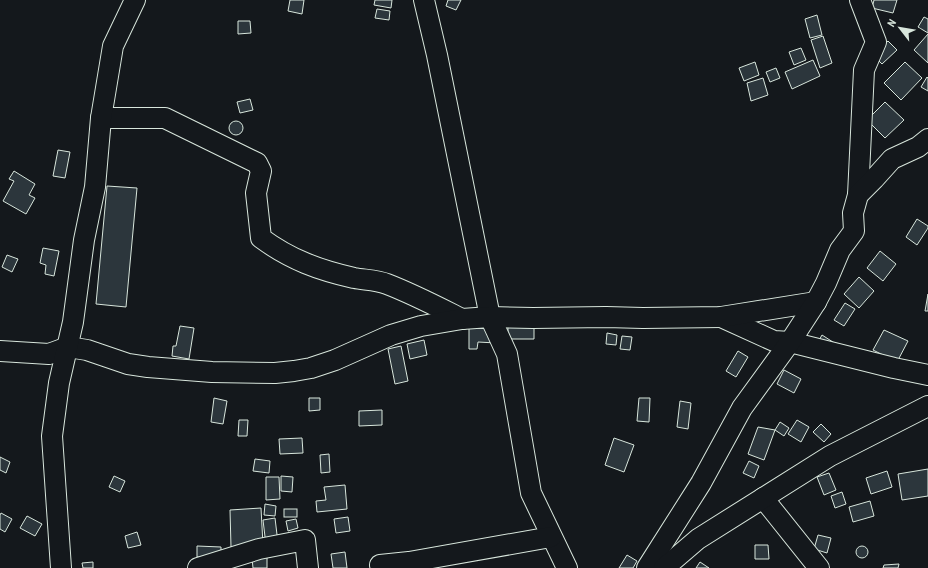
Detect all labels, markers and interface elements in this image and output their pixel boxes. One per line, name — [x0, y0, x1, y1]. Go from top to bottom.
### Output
north arrow — [880, 8, 920, 48]
text: N — [884, 16, 899, 29]

